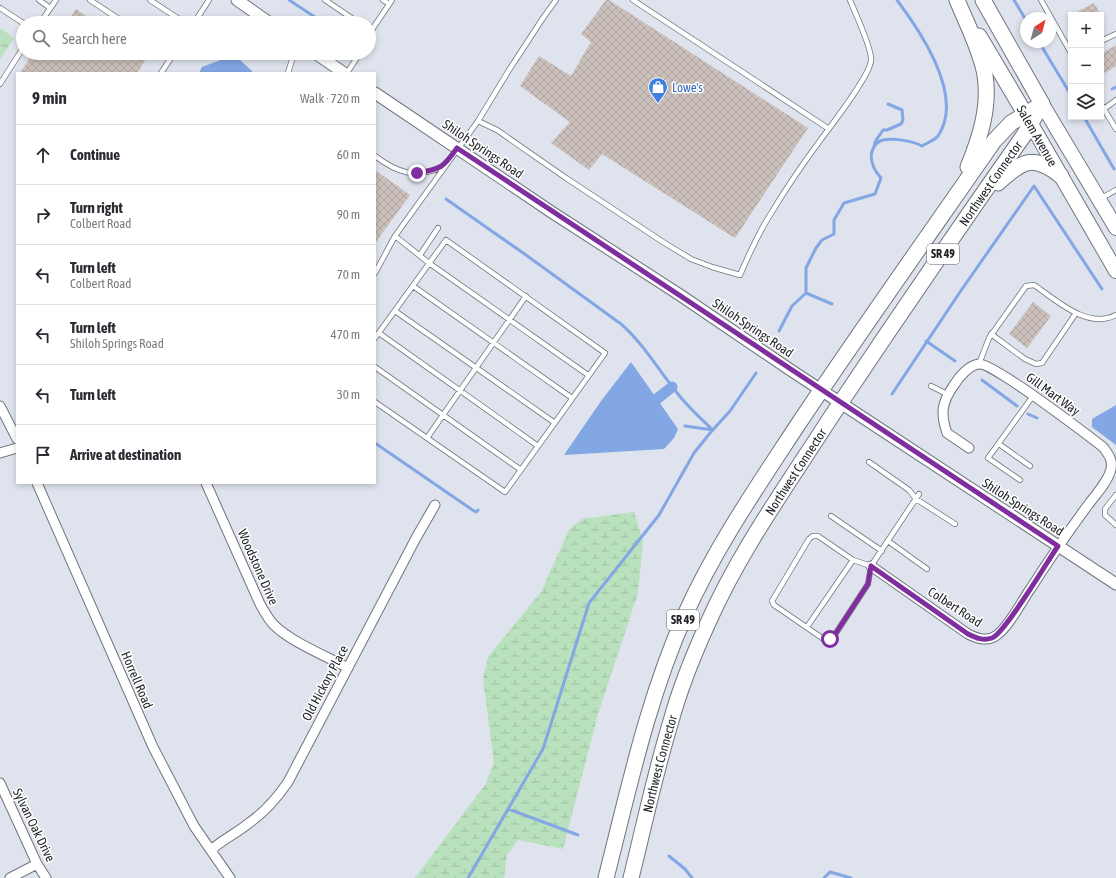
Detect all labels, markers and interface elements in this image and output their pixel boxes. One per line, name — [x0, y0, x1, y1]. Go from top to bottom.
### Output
north arrow — [1020, 12, 1056, 48]
map controls — [1068, 12, 1104, 120]
button: + — [1068, 12, 1104, 48]
search box — [16, 16, 376, 60]
icon: search — [30, 27, 52, 49]
text: Search here — [62, 30, 127, 47]
button: − — [1068, 48, 1104, 84]
shop icon: Lowe's — [647, 76, 669, 104]
place label: Lowe's — [672, 80, 703, 95]
button: layers — [1068, 84, 1104, 120]
text: 9 min — [32, 88, 67, 108]
text: Walk · 720 m — [300, 91, 360, 106]
street label: Salem Avenue — [1014, 103, 1061, 169]
street label: Shiloh Springs Road — [440, 117, 526, 181]
street label: Northwest Connector — [956, 138, 1025, 229]
icon: ahead — [32, 144, 54, 166]
text: Continue — [70, 146, 120, 163]
text: 60 m — [337, 147, 360, 162]
route end — [408, 164, 426, 182]
text: Turn right — [70, 199, 123, 216]
icon: right — [32, 204, 54, 226]
text: 90 m — [337, 207, 360, 222]
text: Colbert Road — [70, 216, 132, 231]
road number: SR 49 — [927, 244, 959, 264]
text: Turn left — [70, 259, 116, 276]
icon: left — [32, 264, 54, 286]
text: 70 m — [337, 267, 360, 282]
text: Colbert Road — [70, 276, 132, 291]
street label: Shiloh Springs Road — [710, 296, 796, 360]
text: Turn left — [70, 319, 116, 336]
icon: left — [32, 324, 54, 346]
text: 470 m — [331, 327, 360, 342]
text: Shiloh Springs Road — [70, 336, 164, 351]
street label: Gill Mart Way — [1023, 369, 1083, 419]
icon: left — [32, 384, 54, 406]
text: Turn left — [70, 386, 116, 403]
text: 30 m — [337, 387, 360, 402]
street label: Northwest Connector — [762, 425, 829, 518]
icon: arrive — [32, 444, 54, 466]
text: Arrive at destination — [70, 446, 181, 463]
street label: Shiloh Springs Road — [980, 475, 1066, 539]
street label: Woodstone Drive — [235, 527, 281, 607]
street label: Colbert Road — [925, 584, 985, 630]
road number: SR 49 — [667, 610, 699, 630]
route start — [821, 630, 839, 648]
street label: Old Hickory Place — [299, 643, 351, 723]
street label: Horrell Road — [118, 649, 156, 711]
street label: Northwest Connector — [640, 713, 680, 814]
street label: Sylvan Oak Drive — [10, 786, 58, 864]

